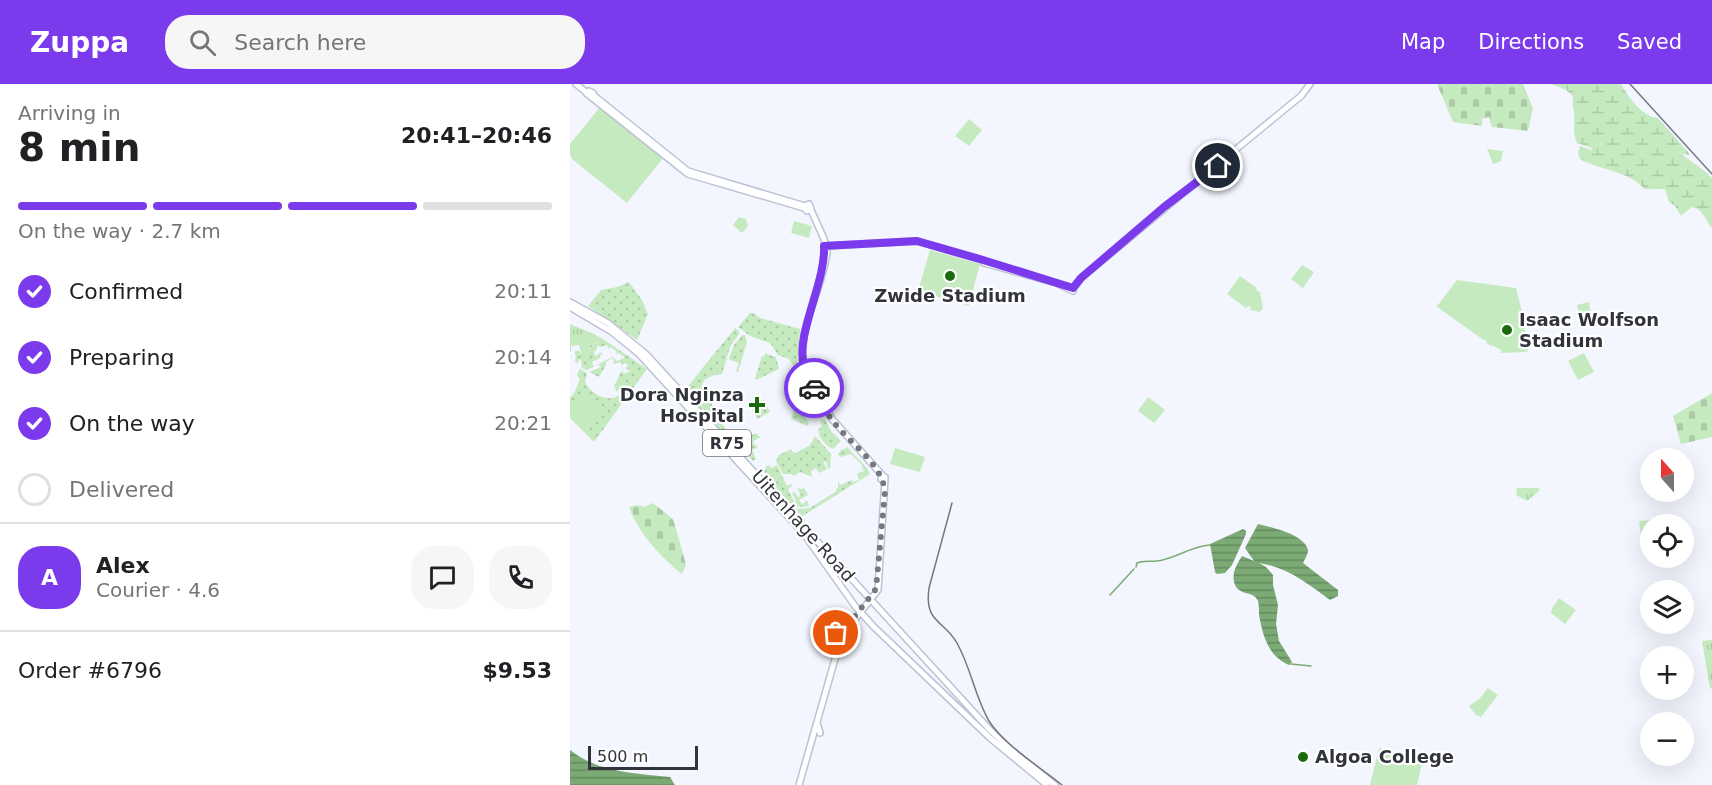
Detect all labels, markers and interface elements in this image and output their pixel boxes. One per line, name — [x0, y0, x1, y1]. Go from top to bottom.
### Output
search box — [165, 15, 585, 69]
text: Zuppa — [30, 26, 129, 59]
icon: search — [186, 26, 219, 59]
text: Search here — [234, 30, 366, 55]
text: Map — [1401, 30, 1445, 54]
text: Directions — [1478, 30, 1584, 54]
text: Saved — [1617, 30, 1682, 54]
text: Arriving in — [18, 101, 121, 125]
text: 20:41–20:46 — [401, 123, 552, 148]
text: 8 min — [18, 125, 140, 170]
pin — [1192, 140, 1243, 191]
icon: home — [1201, 149, 1234, 182]
text: On the way · 2.7 km — [18, 219, 221, 243]
marker: Zwide Stadium — [943, 269, 957, 283]
icon: check — [18, 275, 51, 308]
text: Confirmed — [69, 279, 183, 304]
text: 20:11 — [494, 279, 552, 303]
place label: Zwide Stadium — [874, 285, 1026, 306]
place label: Isaac Wolfson Stadium — [1519, 309, 1659, 351]
marker: Isaac Wolfson Stadium — [1500, 323, 1514, 337]
icon: check — [18, 341, 51, 374]
text: Preparing — [69, 345, 175, 370]
text: 20:14 — [494, 345, 552, 369]
courier — [784, 358, 844, 418]
icon: car — [798, 372, 831, 405]
place label: Dora Nginza Hospital — [620, 384, 744, 426]
marker: Dora Nginza Hospital — [748, 396, 766, 414]
icon: check — [18, 407, 51, 440]
text: On the way — [69, 411, 195, 436]
text: 20:21 — [494, 411, 552, 435]
road number: R75 — [703, 430, 751, 456]
north arrow — [1640, 448, 1694, 502]
map controls — [1640, 448, 1694, 766]
street label: Uitenhage Road — [748, 465, 859, 586]
text: Delivered — [69, 477, 174, 502]
button: locate — [1640, 514, 1694, 568]
button: chat — [411, 546, 474, 609]
button: phone — [489, 546, 552, 609]
text: Alex — [96, 553, 150, 578]
text: A — [41, 565, 58, 590]
text: Courier · 4.6 — [96, 578, 220, 602]
button: layers — [1640, 580, 1694, 634]
pin — [810, 607, 861, 658]
icon: bag — [819, 616, 852, 649]
button: + — [1640, 646, 1694, 700]
text: Order #6796 — [18, 658, 162, 683]
text: $9.53 — [482, 658, 552, 683]
button: − — [1640, 712, 1694, 766]
scale bar — [588, 743, 698, 770]
place label: Algoa College — [1315, 746, 1454, 767]
text: 500 m — [597, 747, 648, 766]
marker: Algoa College — [1296, 750, 1310, 764]

